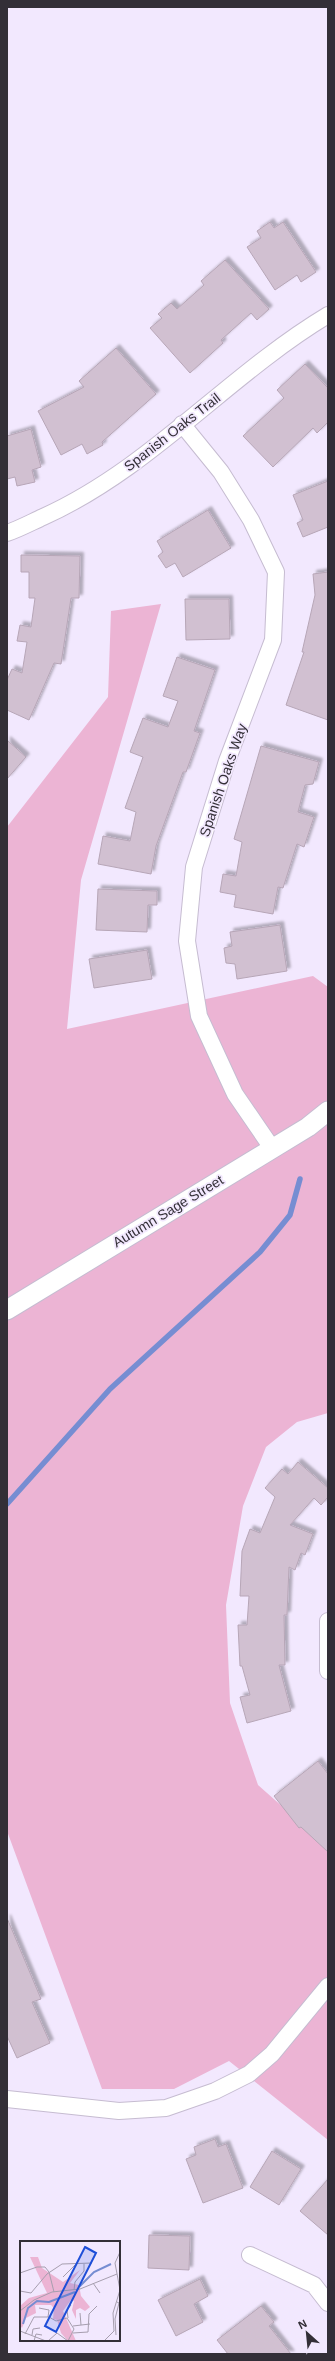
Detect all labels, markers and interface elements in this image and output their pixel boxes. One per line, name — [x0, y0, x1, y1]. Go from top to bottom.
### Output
street label: Spanish Oaks Trail — [121, 390, 223, 474]
street label: Spanish Oaks Way — [196, 721, 250, 839]
street label: Autumn Sage Street — [110, 1172, 226, 1250]
inset map — [20, 2241, 120, 2341]
north arrow — [287, 2313, 327, 2353]
text: N — [296, 2317, 309, 2331]

